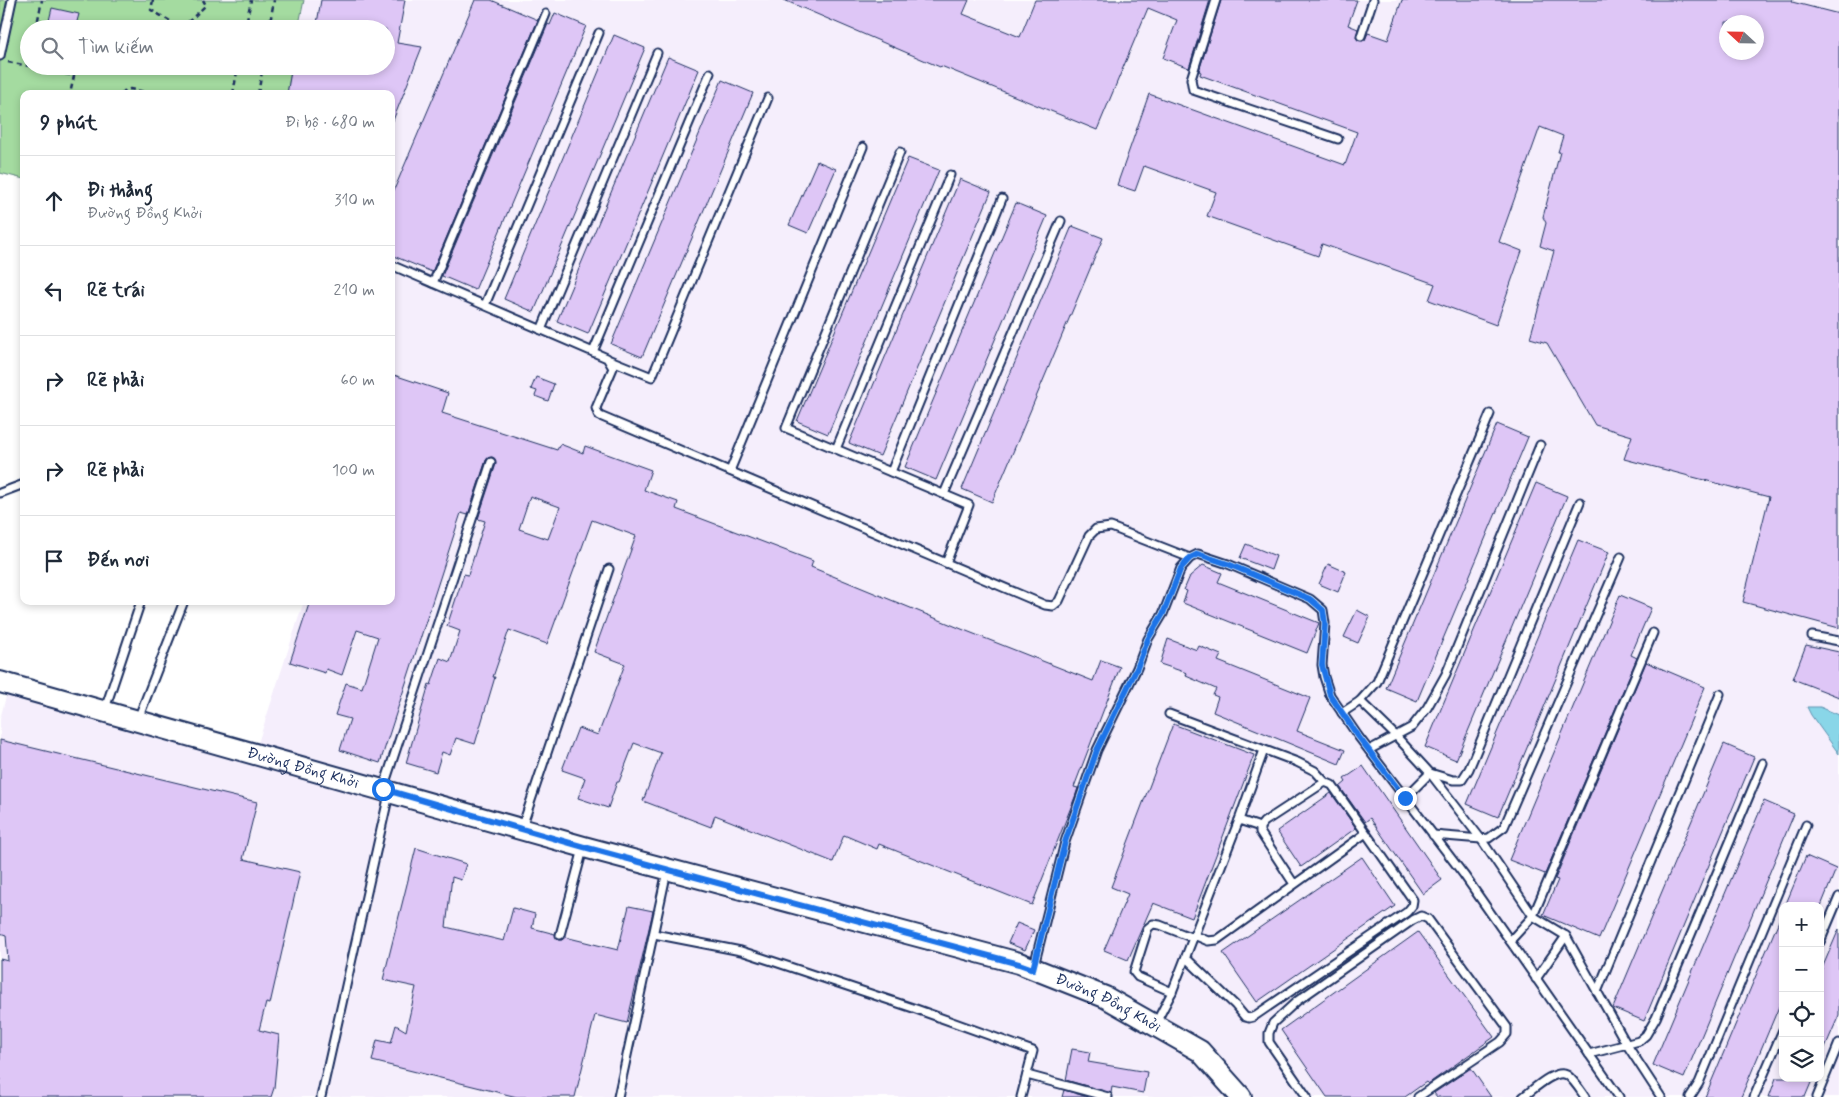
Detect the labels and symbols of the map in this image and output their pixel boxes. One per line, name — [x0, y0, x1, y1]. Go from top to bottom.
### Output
north arrow — [1719, 15, 1764, 60]
street label: Đường Đồng Khởi — [245, 742, 362, 794]
route start — [372, 778, 395, 801]
route end — [1394, 787, 1417, 810]
street label: Đường Đồng Khởi — [1053, 968, 1165, 1038]

